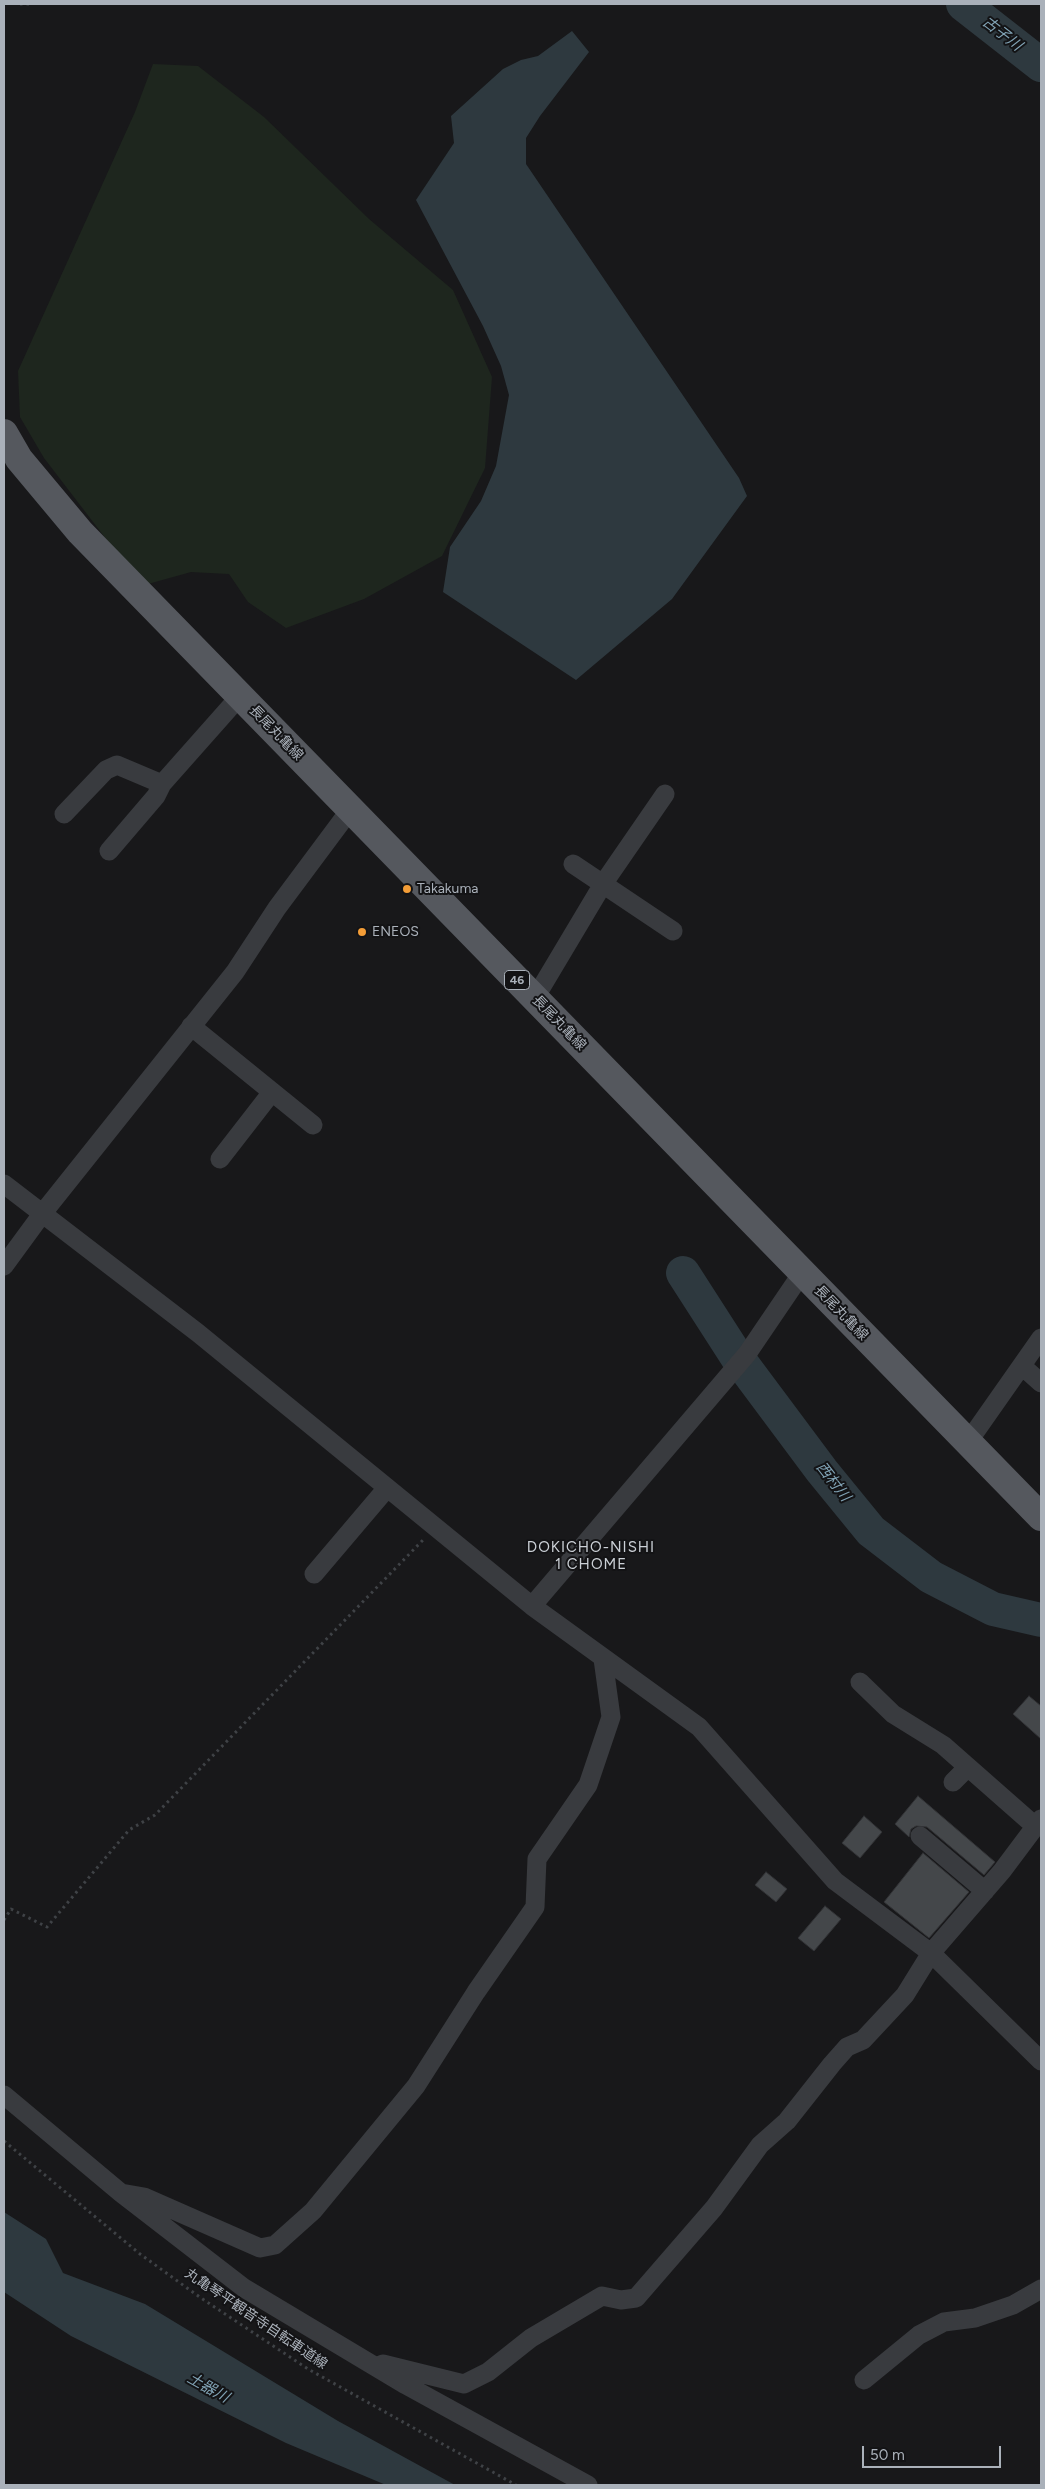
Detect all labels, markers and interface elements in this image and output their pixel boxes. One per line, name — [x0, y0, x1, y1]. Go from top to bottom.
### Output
water label: 古子川 — [979, 13, 1025, 55]
street label: 長尾丸亀線 — [246, 702, 306, 764]
place label: Takakuma — [417, 881, 478, 897]
marker: Takakuma — [401, 883, 413, 895]
place label: ENEOS — [372, 924, 419, 940]
marker: ENEOS — [356, 926, 368, 938]
road number: 46 — [504, 970, 530, 990]
street label: 長尾丸亀線 — [529, 992, 589, 1054]
street label: 長尾丸亀線 — [811, 1282, 871, 1344]
water label: 西村川 — [812, 1459, 854, 1505]
district label: DOKICHO-NISHI 1 CHOME — [525, 1539, 657, 1574]
street label: 丸亀琴平観音寺自転車道線 — [182, 2265, 330, 2373]
water label: 土器川 — [184, 2369, 232, 2407]
scale bar — [865, 2436, 1004, 2468]
text: 50 m — [870, 2446, 905, 2464]

